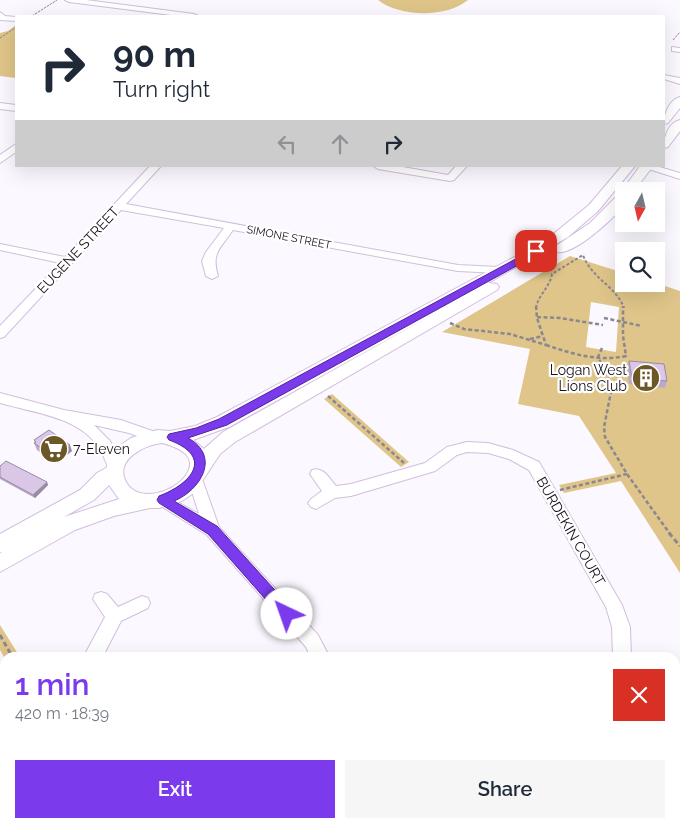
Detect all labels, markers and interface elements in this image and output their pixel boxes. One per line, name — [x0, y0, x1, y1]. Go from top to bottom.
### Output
text: 90 m — [113, 34, 196, 75]
icon: right — [30, 35, 95, 100]
text: Turn right — [113, 76, 210, 102]
icon: left — [273, 130, 301, 158]
icon: ahead — [326, 130, 354, 158]
icon: right — [379, 130, 407, 158]
north arrow — [615, 182, 665, 232]
map controls — [615, 182, 665, 292]
street label: EUGENE STREET — [34, 203, 122, 297]
street label: SIMONE STREET — [245, 223, 333, 252]
pin — [515, 230, 557, 272]
icon: arrive — [522, 237, 550, 265]
button: search — [615, 242, 665, 292]
place label: Logan West Lions Club — [550, 362, 627, 394]
building icon: Logan West Lions Club — [631, 363, 661, 393]
supermarket icon: 7-Eleven — [39, 434, 69, 464]
place label: 7-Eleven — [73, 441, 130, 457]
street label: BURDEKIN COURT — [533, 474, 609, 588]
position arrow — [260, 587, 312, 639]
text: 1 min — [15, 667, 90, 702]
button: close — [613, 669, 665, 721]
text: 420 m · 18:39 — [15, 704, 109, 723]
button: Exit — [15, 760, 335, 818]
button: Share — [345, 760, 665, 818]

